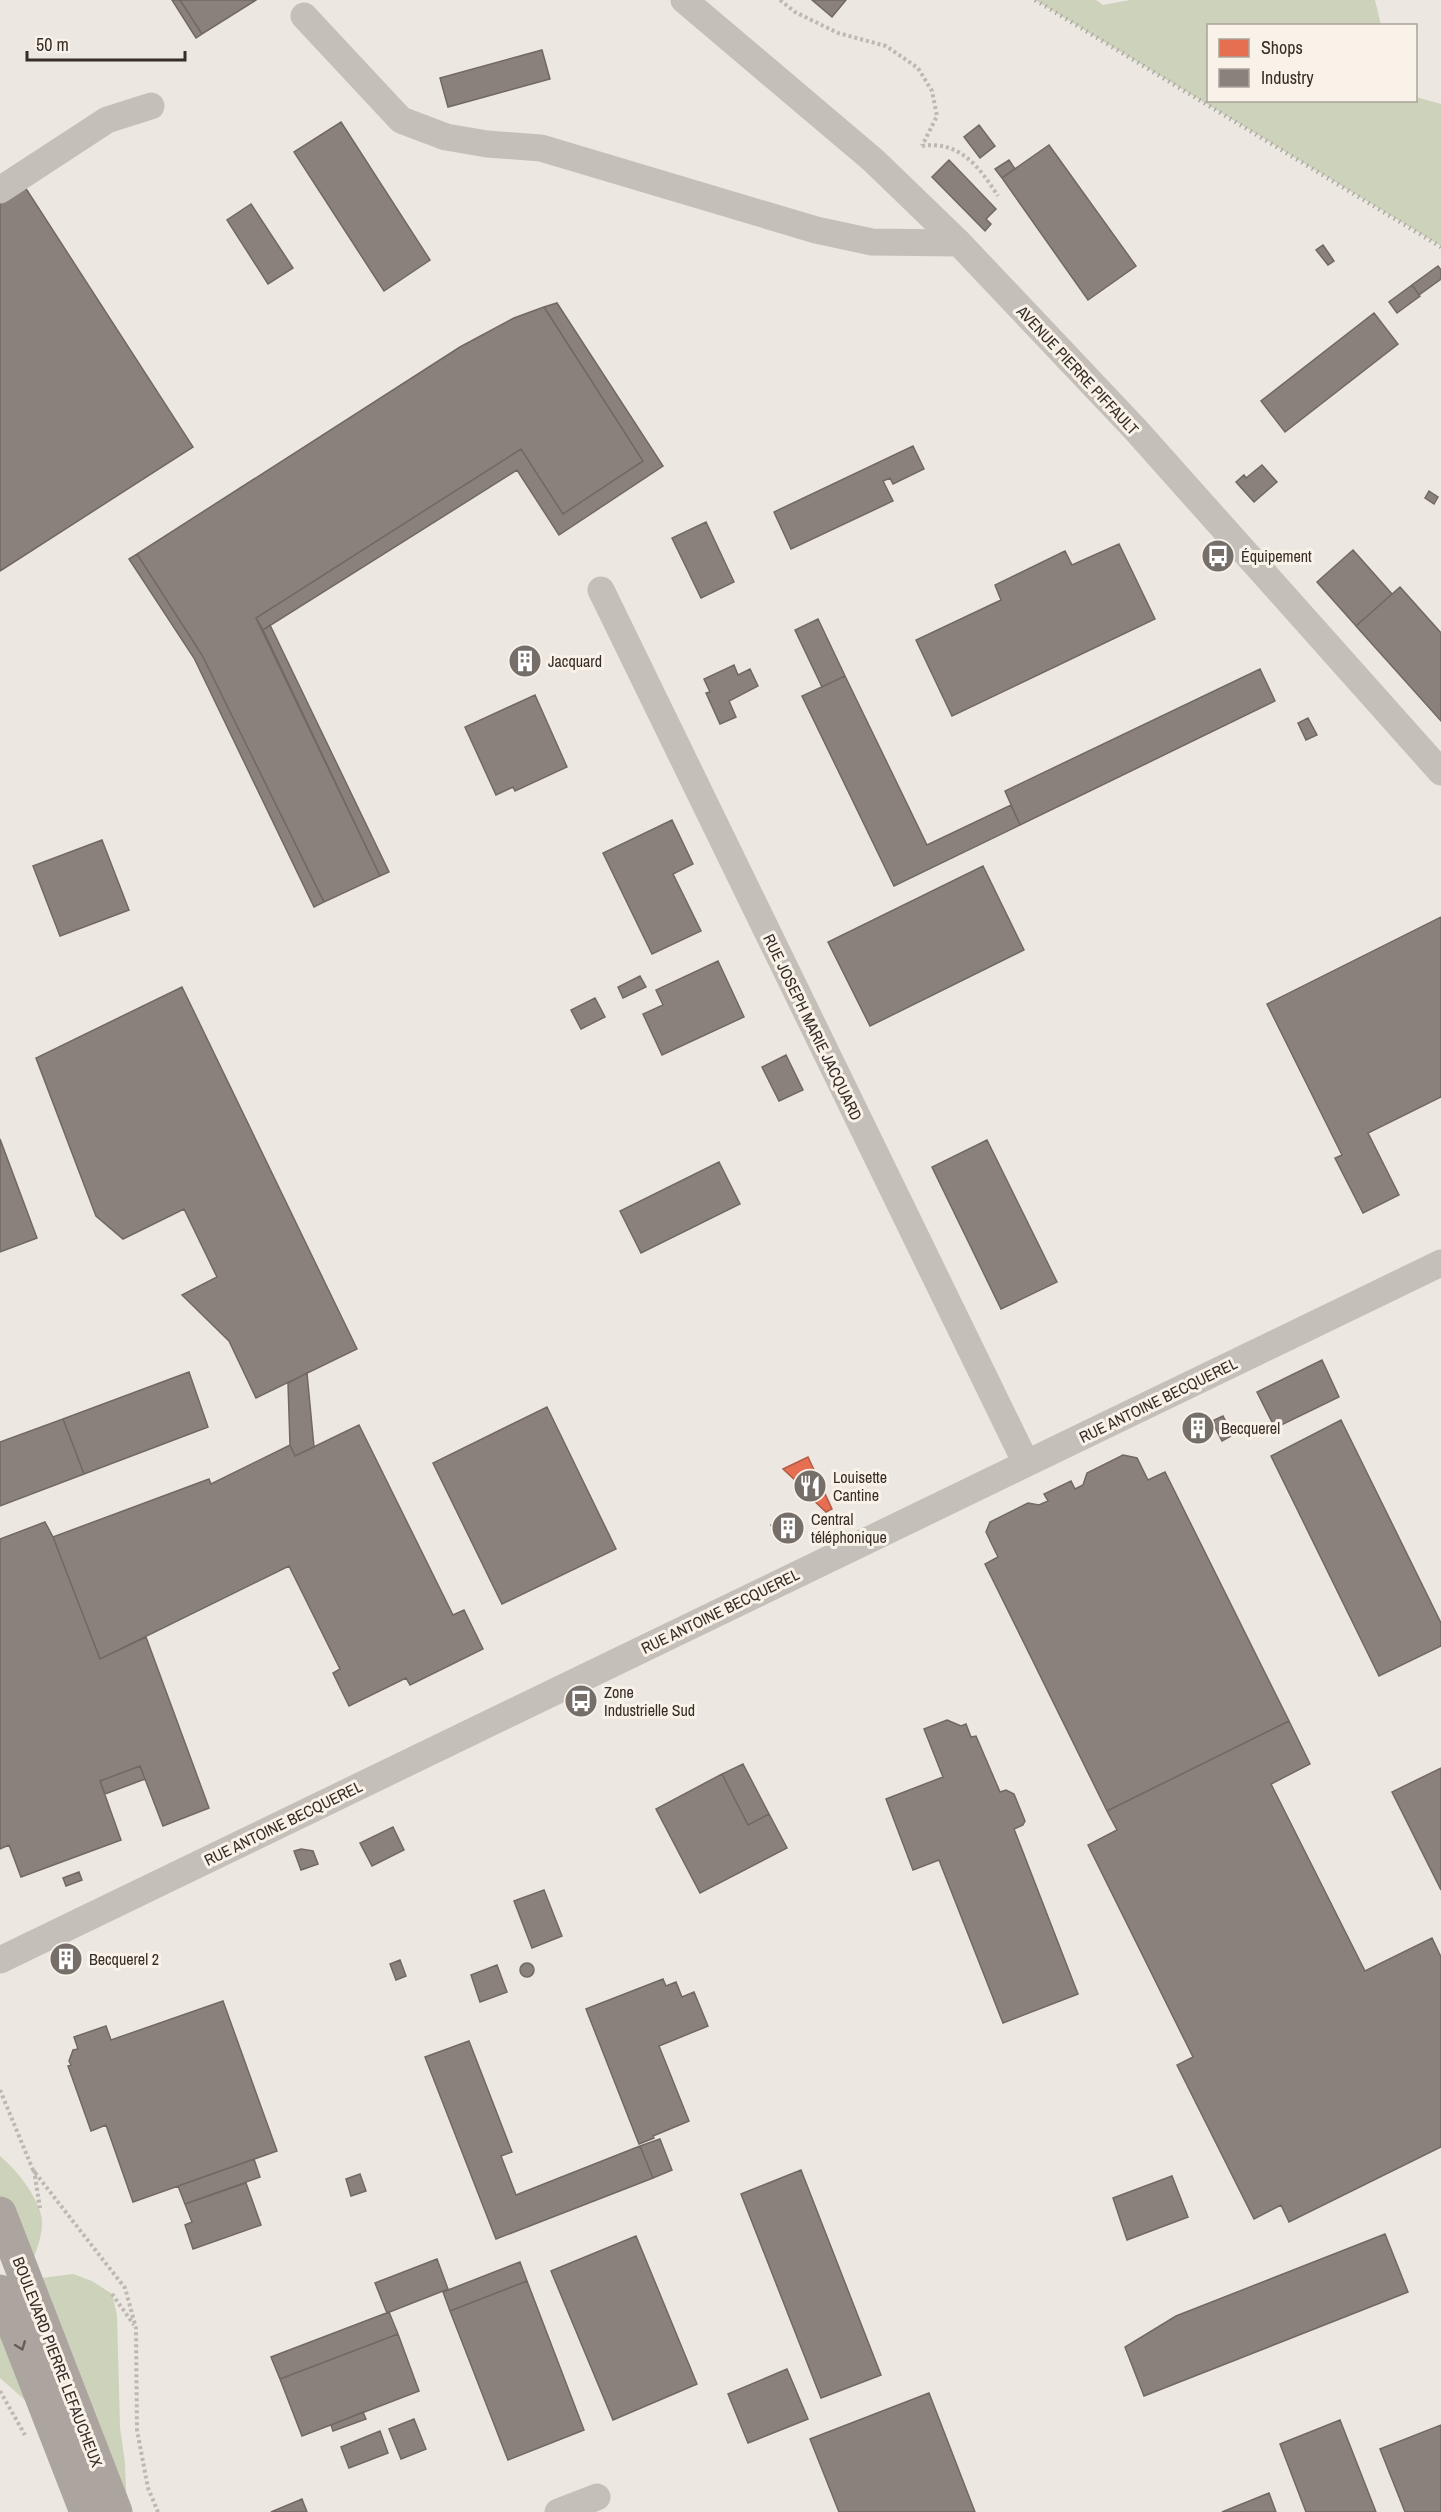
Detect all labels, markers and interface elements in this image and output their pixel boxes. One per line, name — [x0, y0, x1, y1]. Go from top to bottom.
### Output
scale bar — [27, 24, 184, 62]
legend — [1207, 24, 1417, 102]
text: 50 m — [36, 32, 69, 57]
text: Shops — [1261, 35, 1303, 60]
text: Industry — [1261, 65, 1314, 90]
street label: AVENUE PIERRE PIFFAULT — [1011, 300, 1144, 439]
bus stop icon: Équipement — [1200, 538, 1236, 574]
place label: Équipement — [1241, 545, 1312, 567]
building icon: Jacquard — [507, 643, 543, 679]
place label: Jacquard — [548, 650, 602, 672]
street label: RUE JOSEPH MARIE JACQUARD — [758, 930, 868, 1124]
street label: RUE ANTOINE BECQUEREL — [1075, 1352, 1241, 1448]
building icon: Becquerel — [1180, 1410, 1216, 1446]
place label: Becquerel — [1221, 1417, 1280, 1439]
place label: Louisette Cantine — [833, 1466, 887, 1506]
restaurant icon: Louisette Cantine — [792, 1468, 828, 1504]
place label: Central téléphonique — [811, 1508, 887, 1548]
building icon: Central téléphonique — [770, 1510, 806, 1546]
street label: RUE ANTOINE BECQUEREL — [637, 1563, 803, 1659]
place label: Zone Industrielle Sud — [604, 1681, 695, 1721]
bus stop icon: Zone Industrielle Sud — [563, 1683, 599, 1719]
street label: RUE ANTOINE BECQUEREL — [200, 1775, 366, 1871]
building icon: Becquerel 2 — [48, 1941, 84, 1977]
place label: Becquerel 2 — [89, 1948, 159, 1970]
street label: BOULEVARD PIERRE LEFAUCHEUX — [8, 2254, 108, 2471]
one-way arrow — [14, 2340, 26, 2351]

